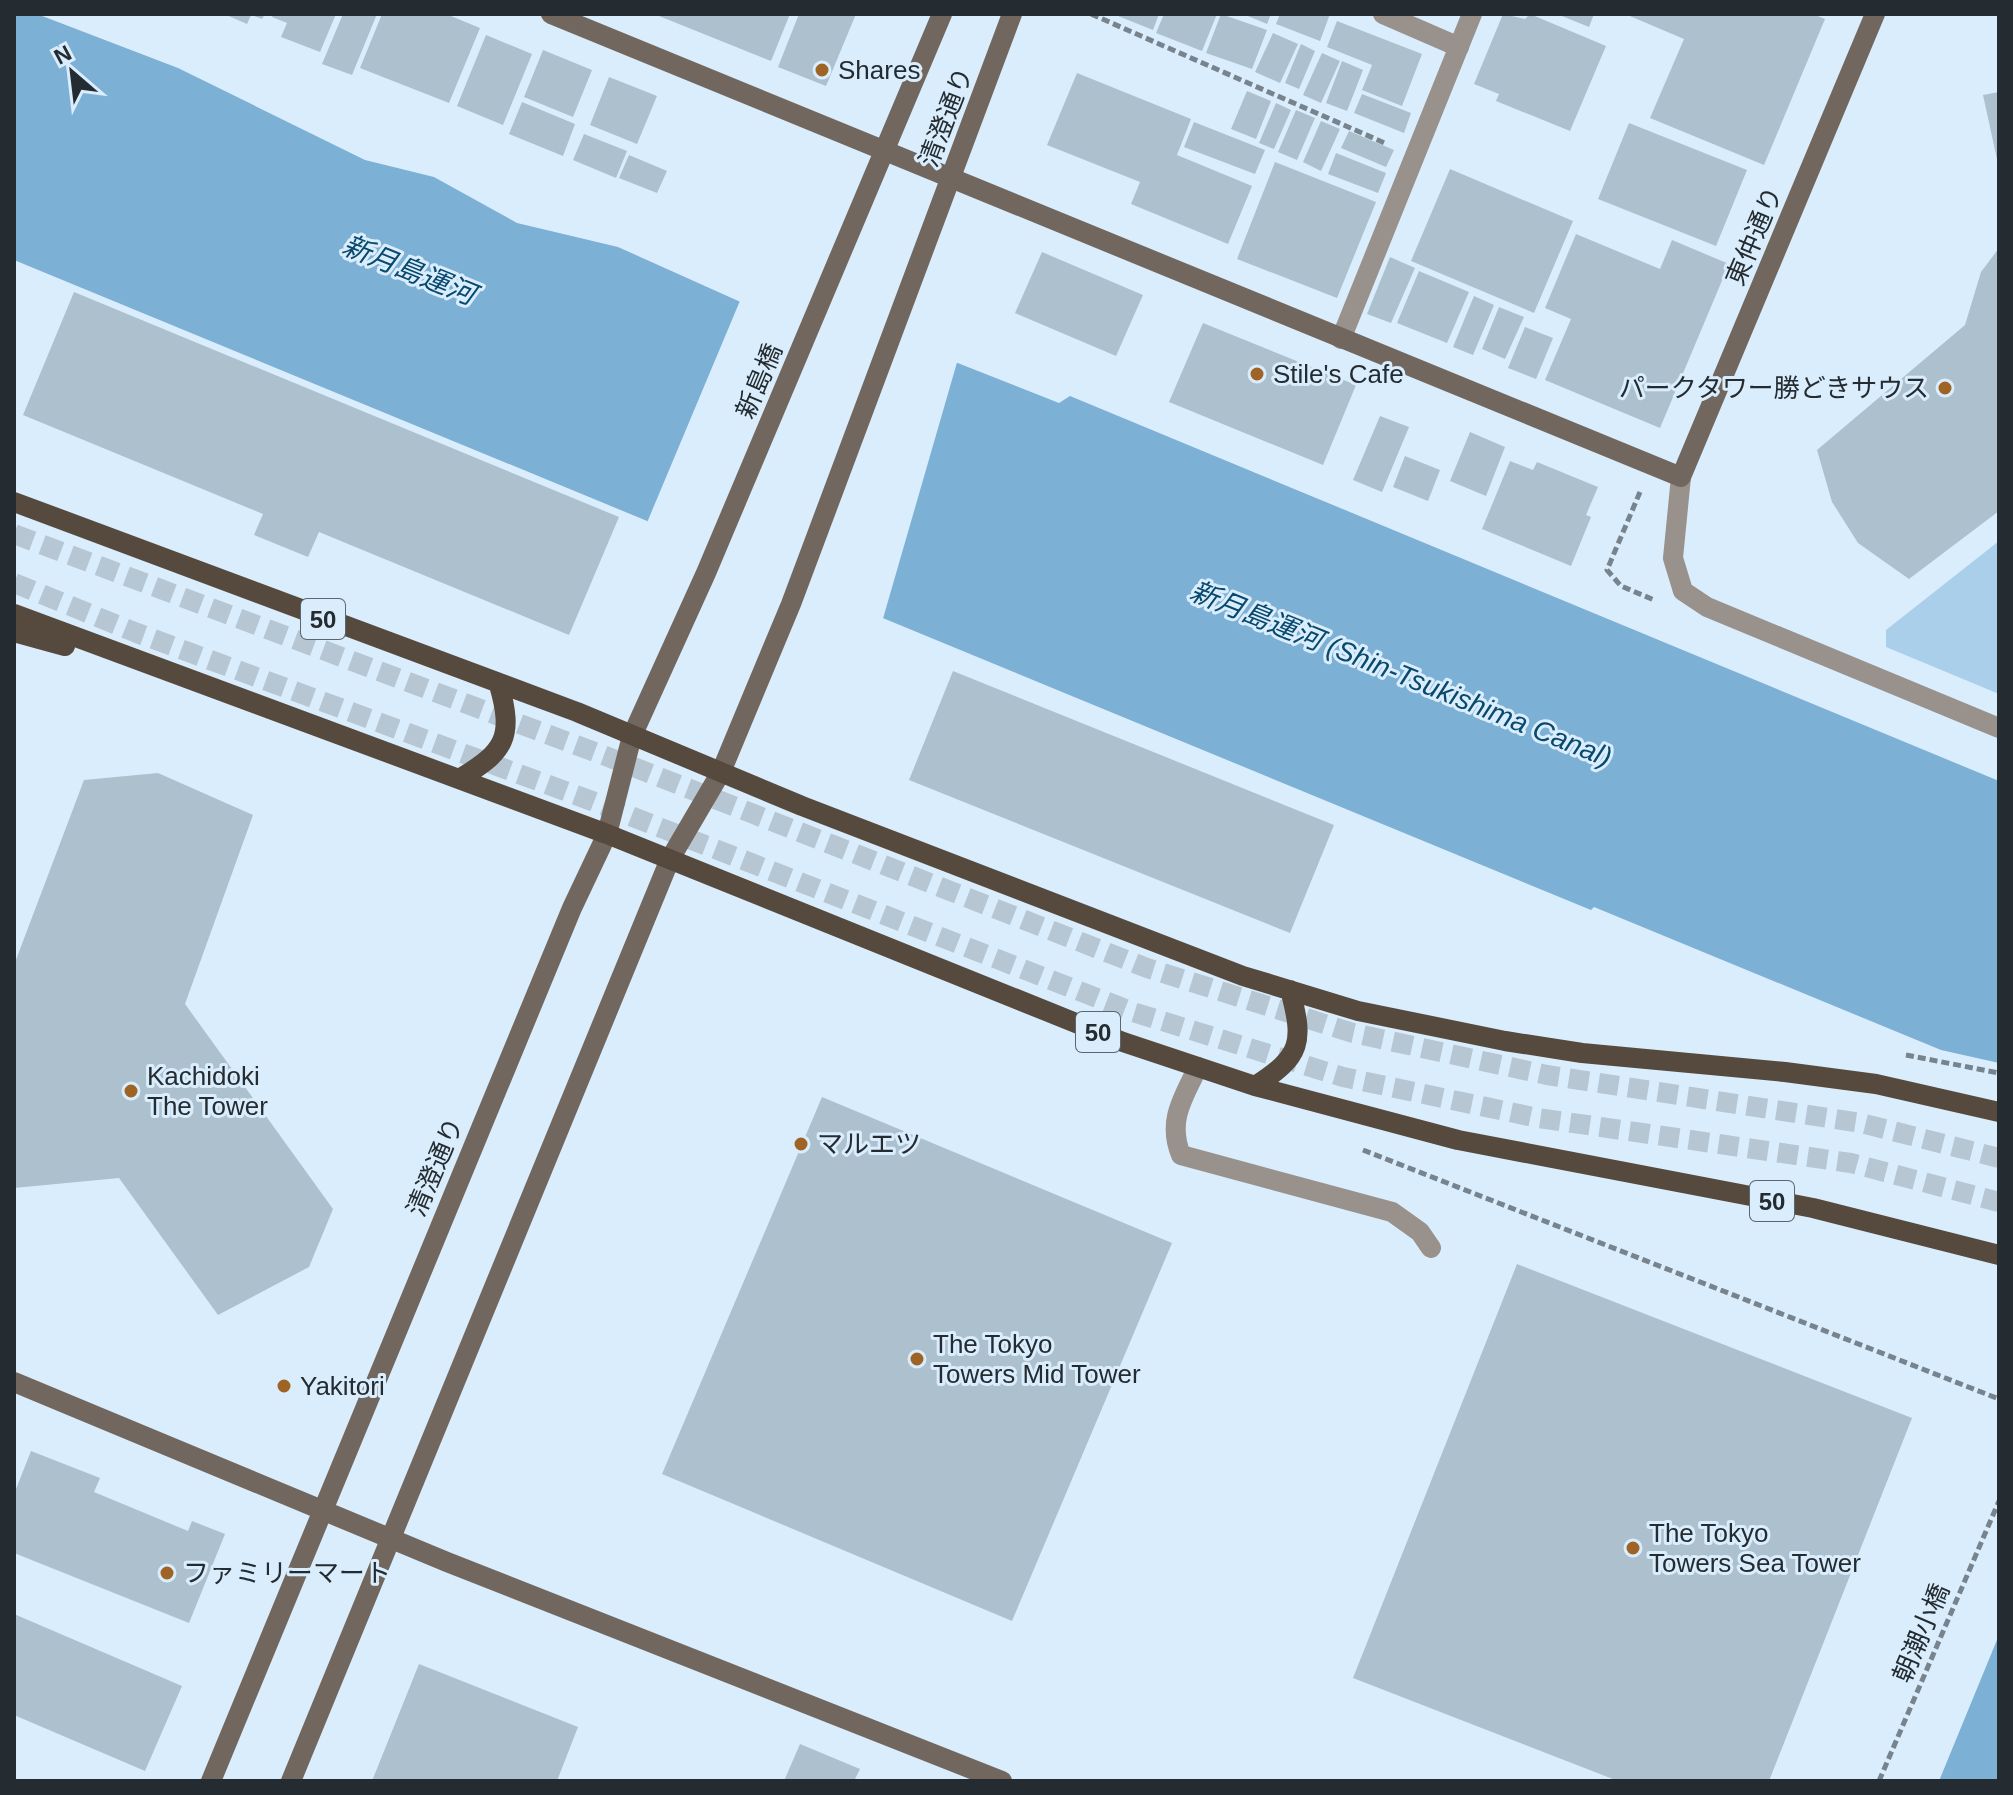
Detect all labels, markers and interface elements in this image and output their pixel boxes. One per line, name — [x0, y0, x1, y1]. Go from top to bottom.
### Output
north arrow — [32, 32, 112, 112]
text: N — [50, 40, 76, 70]
place label: Shares — [838, 55, 920, 85]
marker: Shares — [813, 61, 831, 79]
street label: 清澄通り — [913, 63, 979, 171]
street label: 東仲通り — [1720, 182, 1788, 290]
water label: 新月島運河 — [338, 229, 484, 312]
street label: 新島橋 — [730, 339, 788, 423]
place label: Stile's Cafe — [1273, 359, 1404, 389]
marker: Stile's Cafe — [1248, 365, 1266, 383]
place label: パークタワー勝どきサウス — [1619, 373, 1929, 403]
marker: パークタワー勝どきサウス — [1936, 379, 1954, 397]
water label: 新月島運河 (Shin-Tsukishima Canal) — [1186, 575, 1616, 773]
road number: 50 — [301, 599, 345, 639]
road number: 50 — [1076, 1012, 1120, 1052]
place label: Kachidoki The Tower — [147, 1061, 268, 1121]
marker: Kachidoki The Tower — [122, 1082, 140, 1100]
street label: 清澄通り — [401, 1113, 469, 1221]
place label: マルエツ — [817, 1129, 921, 1159]
marker: マルエツ — [792, 1135, 810, 1153]
road number: 50 — [1750, 1181, 1794, 1221]
place label: The Tokyo Towers Mid Tower — [933, 1329, 1141, 1389]
marker: The Tokyo Towers Mid Tower — [908, 1350, 926, 1368]
place label: Yakitori — [300, 1371, 385, 1401]
marker: Yakitori — [275, 1377, 293, 1395]
place label: The Tokyo Towers Sea Tower — [1649, 1518, 1861, 1578]
marker: The Tokyo Towers Sea Tower — [1624, 1539, 1642, 1557]
place label: ファミリーマート — [183, 1558, 391, 1588]
marker: ファミリーマート — [158, 1564, 176, 1582]
street label: 朝潮小橋 — [1887, 1579, 1955, 1687]

